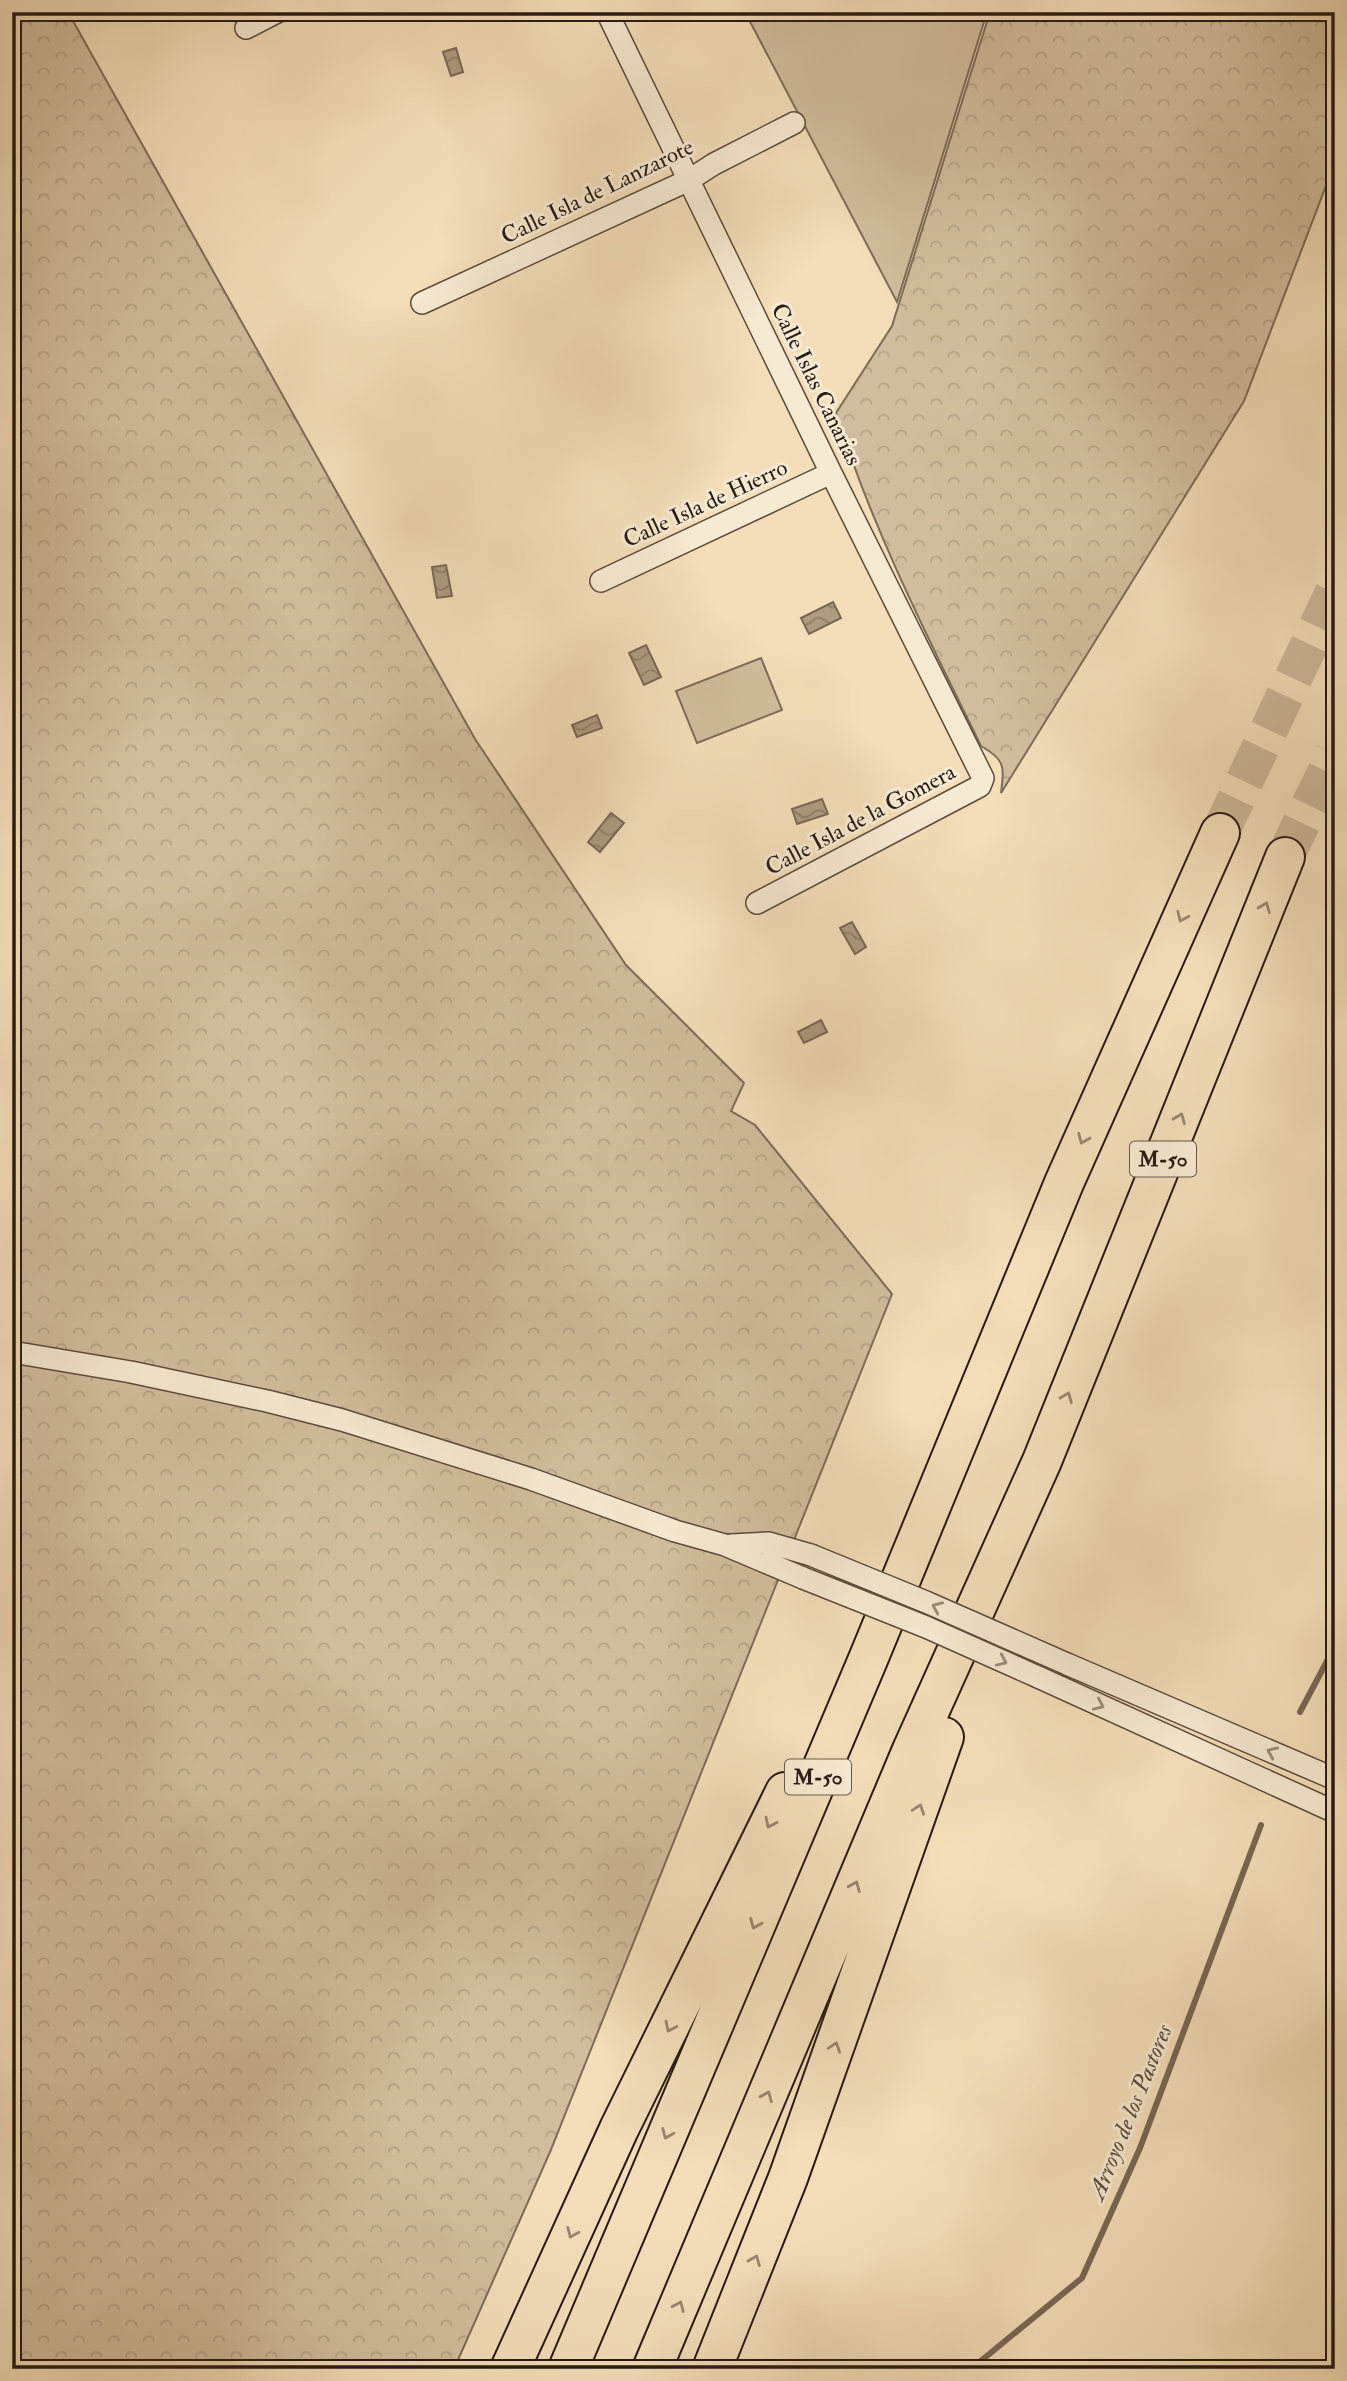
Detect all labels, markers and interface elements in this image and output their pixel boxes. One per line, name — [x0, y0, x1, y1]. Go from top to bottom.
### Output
street label: Calle Isla de Lanzarote — [496, 132, 699, 251]
street label: Calle Islas Canarias — [765, 298, 868, 470]
street label: Calle Isla de Hierro — [618, 453, 792, 554]
street label: Calle Isla de la Gomera — [760, 757, 961, 882]
one-way arrow — [1256, 902, 1270, 914]
one-way arrow — [1176, 910, 1190, 923]
one-way arrow — [1171, 1113, 1185, 1125]
one-way arrow — [1078, 1132, 1092, 1144]
road number: M-50 — [1130, 1142, 1196, 1176]
one-way arrow — [1059, 1392, 1073, 1404]
one-way arrow — [932, 1601, 944, 1615]
one-way arrow — [995, 1653, 1007, 1667]
one-way arrow — [1092, 1697, 1104, 1711]
one-way arrow — [1267, 1746, 1279, 1760]
road number: M-50 — [785, 1760, 851, 1795]
one-way arrow — [910, 1804, 924, 1816]
one-way arrow — [764, 1816, 778, 1828]
one-way arrow — [847, 1881, 861, 1894]
one-way arrow — [750, 1917, 764, 1929]
one-way arrow — [664, 2020, 678, 2032]
water label: Arroyo de los Pastores — [1080, 2020, 1180, 2207]
one-way arrow — [826, 2041, 840, 2053]
one-way arrow — [759, 2091, 773, 2103]
one-way arrow — [661, 2126, 675, 2139]
one-way arrow — [566, 2225, 580, 2238]
one-way arrow — [747, 2254, 761, 2266]
one-way arrow — [670, 2301, 684, 2313]

